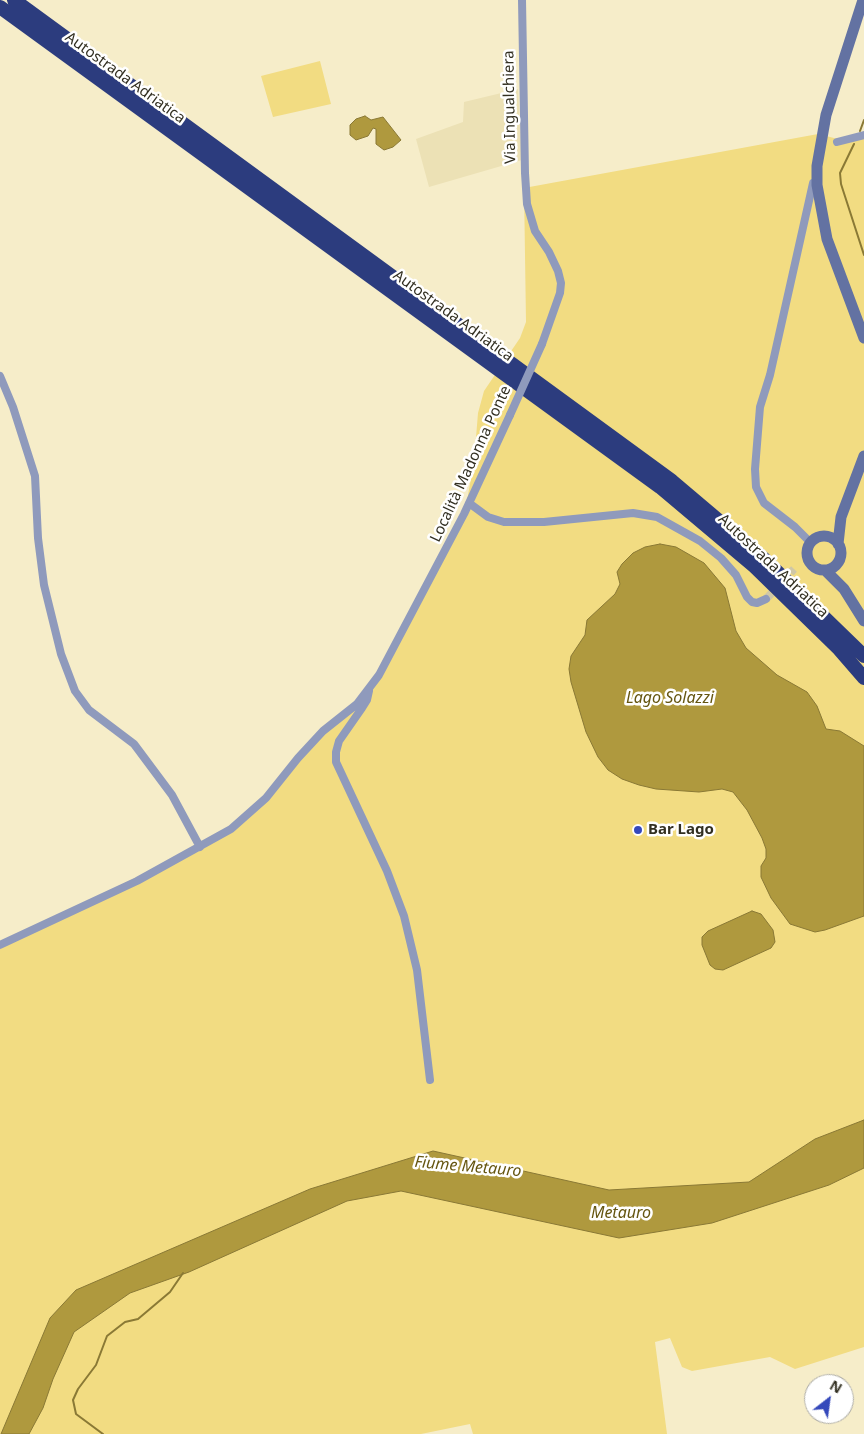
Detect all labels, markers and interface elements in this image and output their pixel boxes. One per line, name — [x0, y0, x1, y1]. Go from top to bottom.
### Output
street label: Autostrada Adriatica — [61, 28, 189, 128]
street label: Via Ingualchiera — [500, 50, 520, 164]
street label: Autostrada Adriatica — [389, 266, 517, 366]
street label: Località Madonna Ponte — [427, 383, 515, 545]
street label: Autostrada Adriatica — [714, 510, 832, 622]
water label: Lago Solazzi — [626, 688, 714, 708]
place label: Bar Lago — [648, 821, 714, 839]
marker: Bar Lago — [632, 824, 644, 836]
water label: Fiume Metauro — [414, 1153, 522, 1181]
water label: Metauro — [591, 1203, 651, 1223]
north arrow — [804, 1374, 854, 1424]
text: N — [827, 1375, 846, 1398]

